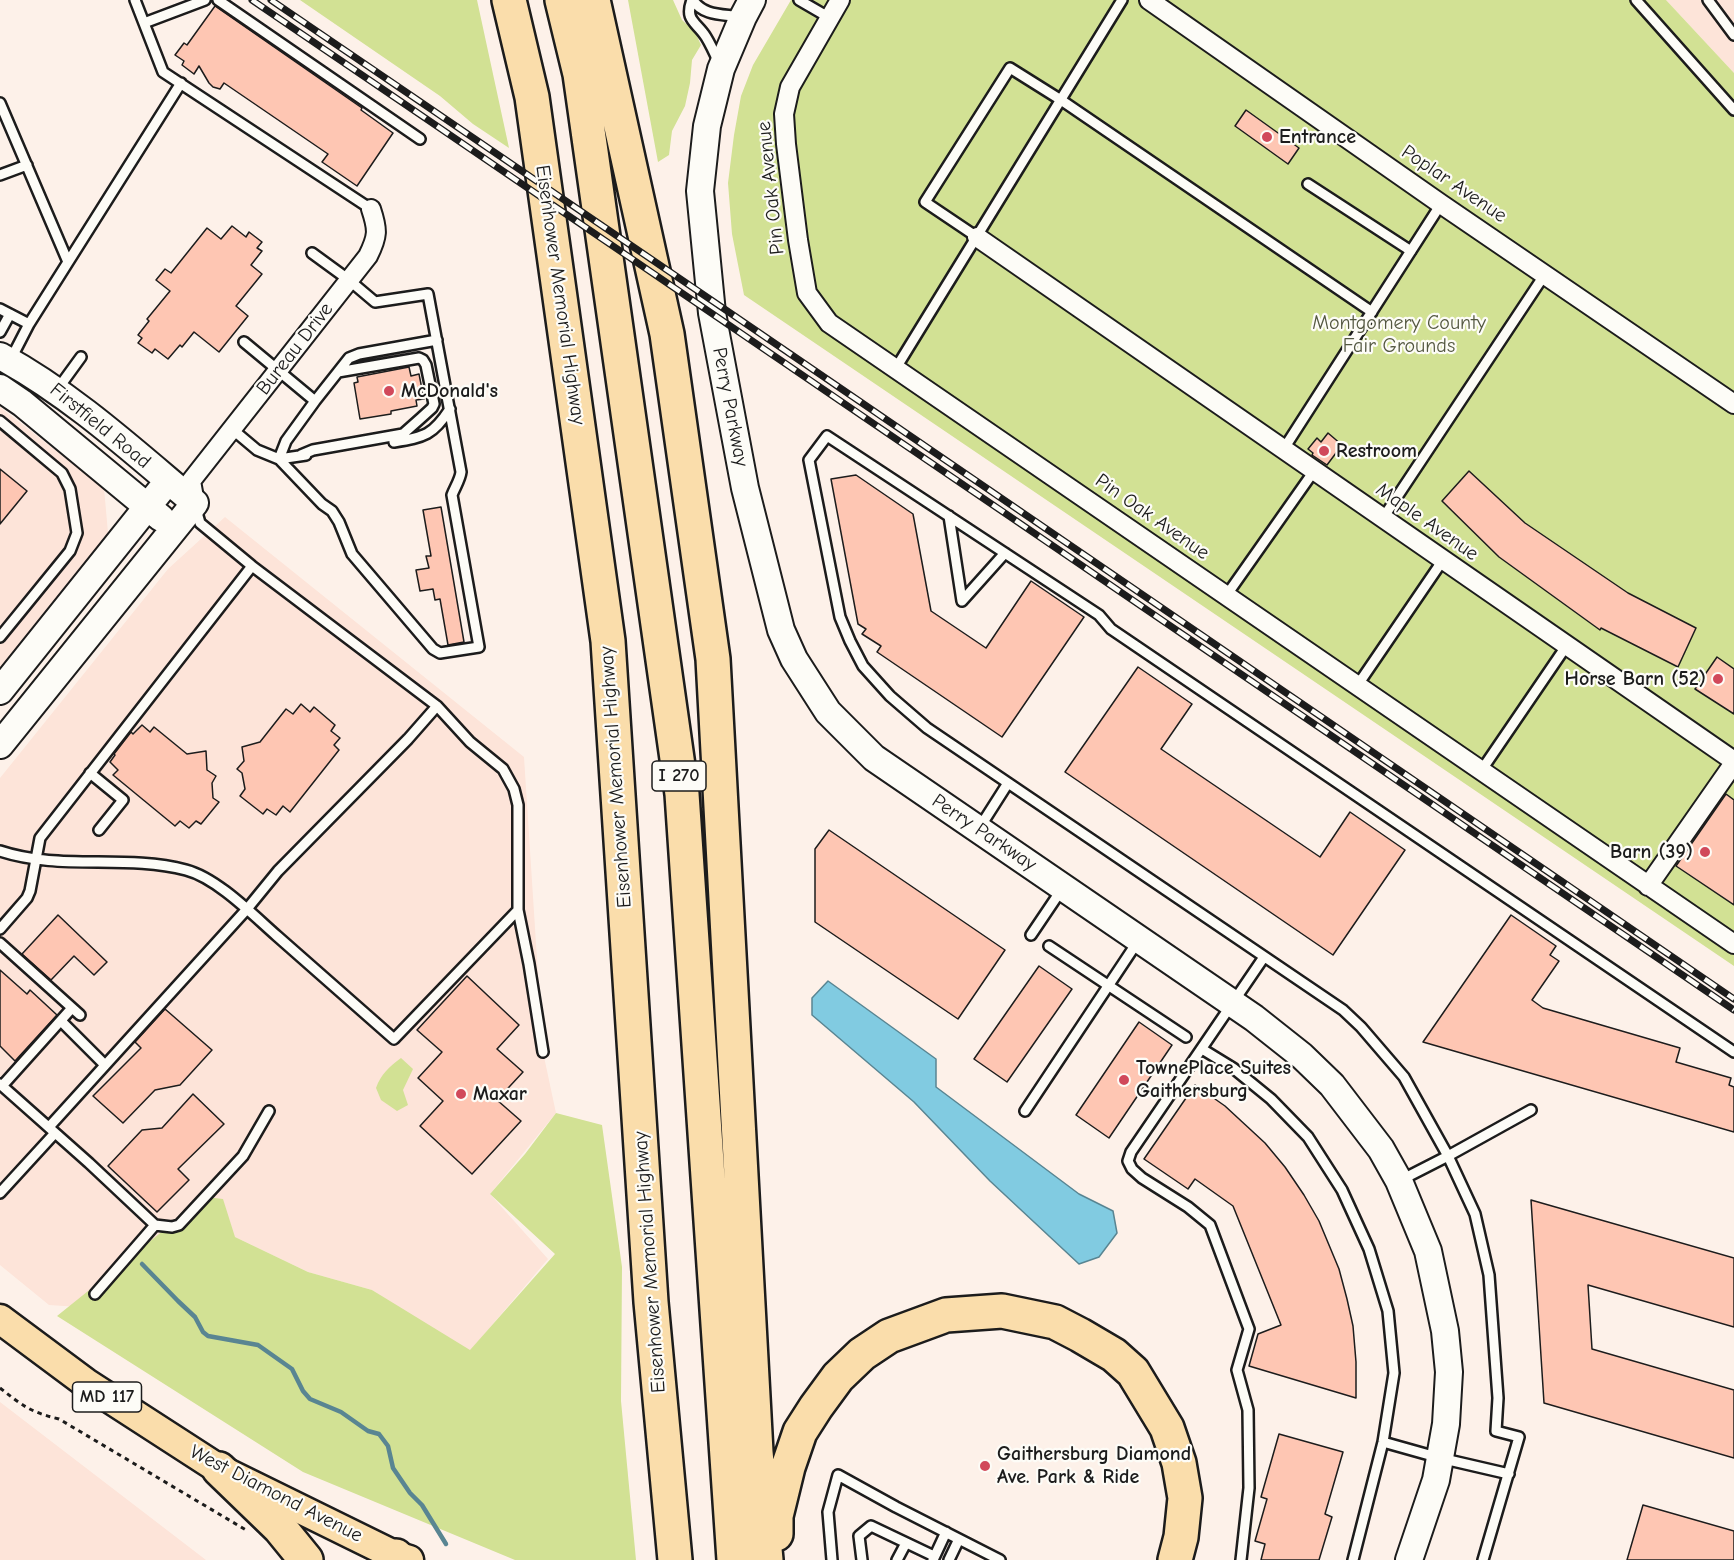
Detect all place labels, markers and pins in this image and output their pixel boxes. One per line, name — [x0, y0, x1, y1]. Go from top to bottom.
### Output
place label: Entrance — [1279, 125, 1356, 149]
marker: Entrance — [1260, 130, 1274, 144]
place label: McDonald's — [401, 379, 498, 403]
marker: McDonald's — [382, 384, 396, 398]
place label: Restroom — [1336, 439, 1417, 463]
marker: Restroom — [1317, 444, 1331, 458]
place label: Horse Barn (52) — [1565, 667, 1706, 691]
marker: Horse Barn (52) — [1711, 672, 1725, 686]
place label: Barn (39) — [1610, 840, 1693, 864]
marker: Barn (39) — [1698, 845, 1712, 859]
place label: TownePlace Suites Gaithersburg — [1136, 1056, 1291, 1103]
marker: TownePlace Suites Gaithersburg — [1117, 1073, 1131, 1087]
place label: Maxar — [473, 1082, 527, 1106]
marker: Maxar — [454, 1087, 468, 1101]
place label: Gaithersburg Diamond Ave. Park & Ride — [997, 1442, 1191, 1489]
marker: Gaithersburg Diamond Ave. Park & Ride — [978, 1459, 992, 1473]

